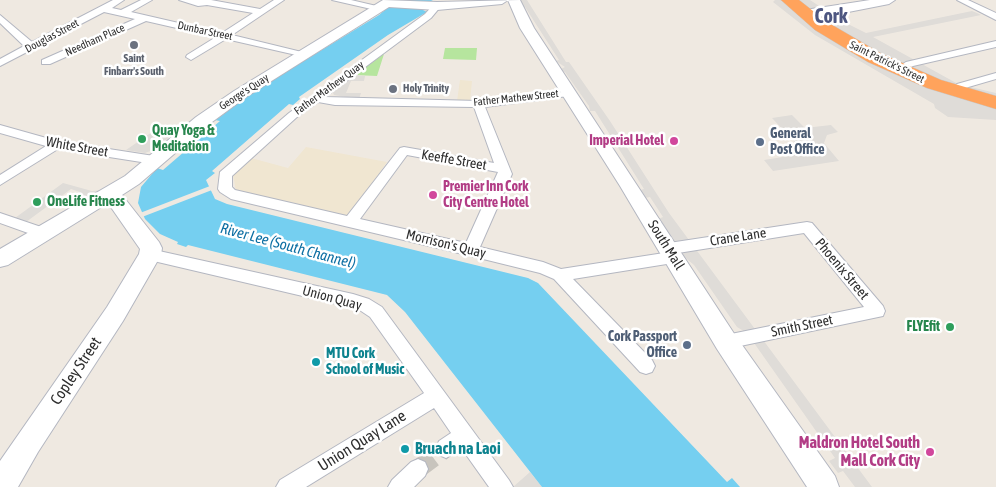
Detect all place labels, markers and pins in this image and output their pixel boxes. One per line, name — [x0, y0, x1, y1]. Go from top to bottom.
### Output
marker: Saint Finbarr's South — [128, 39, 140, 51]
place label: Saint Finbarr's South — [104, 52, 164, 78]
place label: Holy Trinity — [403, 82, 449, 96]
marker: Holy Trinity — [387, 83, 399, 95]
place label: Quay Yoga & Meditation — [152, 123, 215, 156]
place label: General Post Office — [770, 126, 825, 158]
marker: Quay Yoga & Meditation — [136, 133, 148, 145]
place label: Imperial Hotel — [589, 133, 664, 149]
marker: Imperial Hotel — [668, 135, 680, 147]
marker: General Post Office — [754, 136, 766, 148]
place label: Premier Inn Cork City Centre Hotel — [443, 179, 529, 212]
marker: Premier Inn Cork City Centre Hotel — [427, 189, 439, 201]
place label: OneLife Fitness — [47, 194, 125, 210]
marker: OneLife Fitness — [31, 196, 43, 208]
place label: FLYEfit — [907, 319, 940, 335]
marker: FLYEfit — [944, 321, 956, 333]
place label: Cork Passport Office — [608, 329, 677, 362]
marker: Cork Passport Office — [681, 339, 693, 351]
place label: MTU Cork School of Music — [326, 346, 404, 378]
marker: MTU Cork School of Music — [310, 356, 322, 368]
place label: Maldron Hotel South Mall Cork City — [799, 433, 920, 471]
place label: Bruach na Laoi — [415, 439, 501, 459]
marker: Bruach na Laoi — [399, 443, 411, 455]
marker: Maldron Hotel South Mall Cork City — [924, 446, 936, 458]

